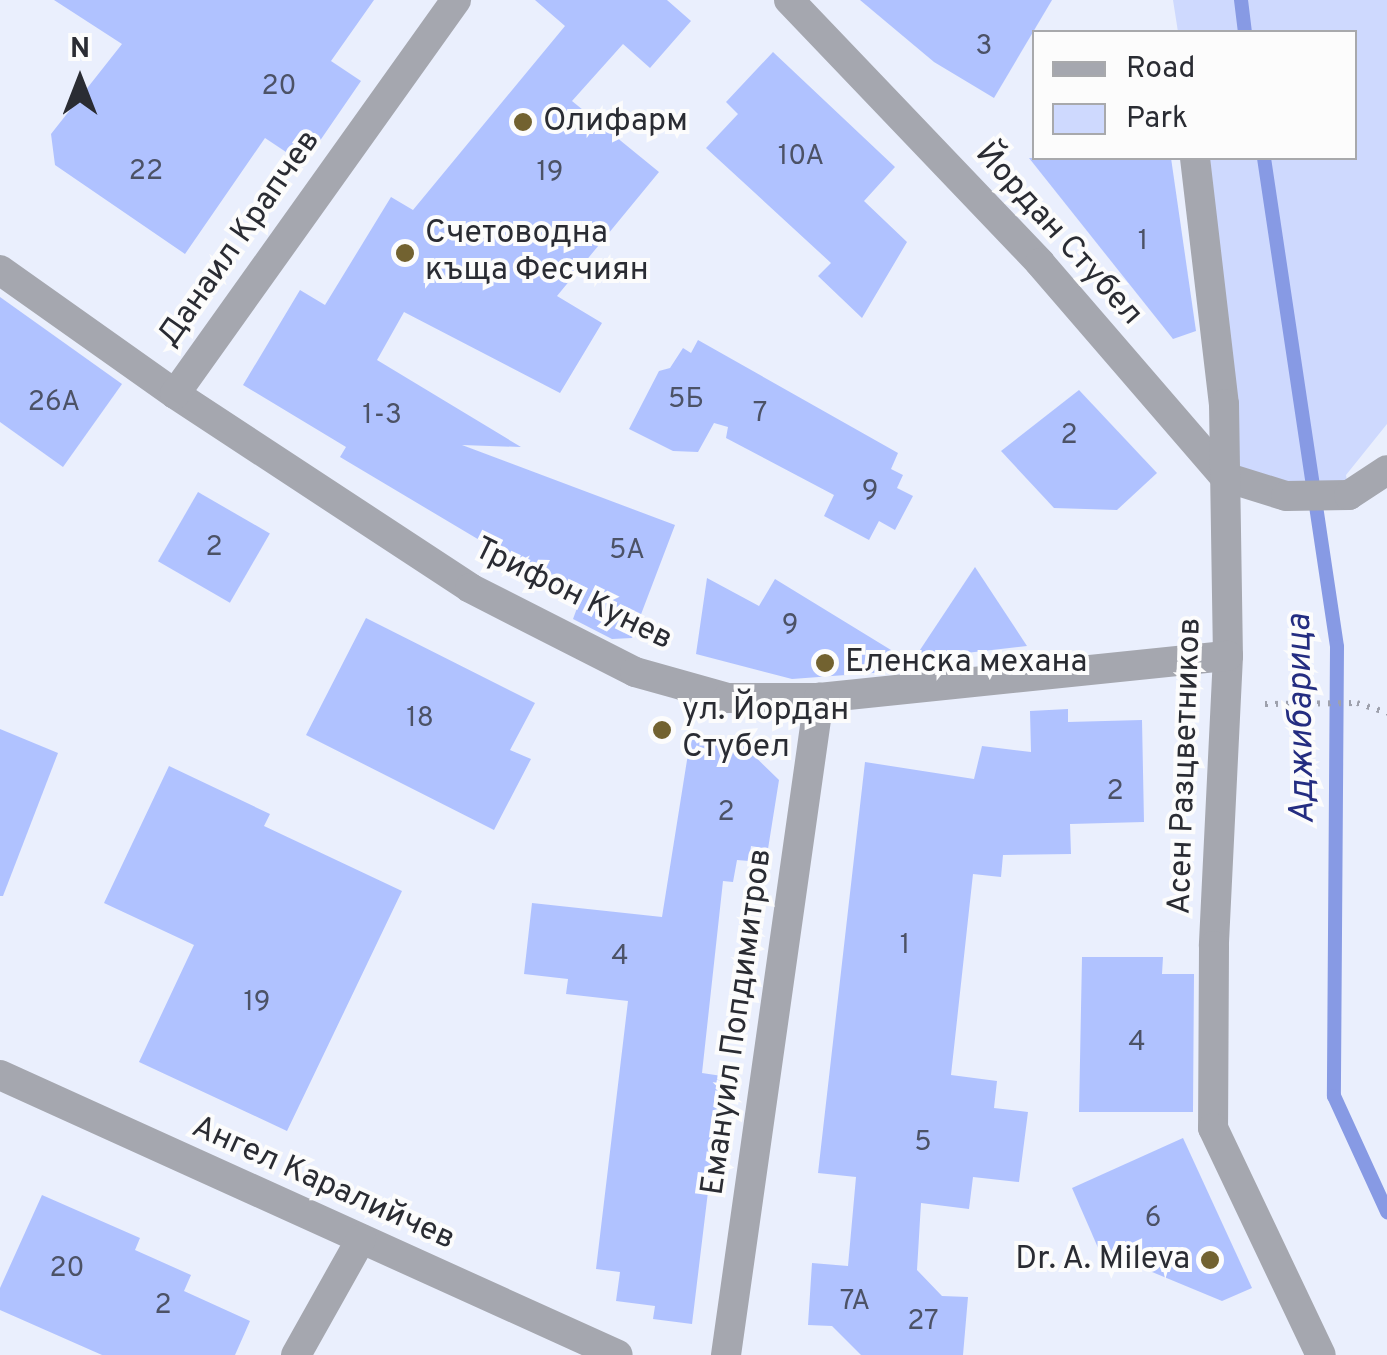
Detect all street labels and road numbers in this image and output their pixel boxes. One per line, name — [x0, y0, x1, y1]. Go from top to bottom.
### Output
street label: Данаил Крапчев — [151, 123, 329, 355]
street label: Йордан Стубел — [966, 136, 1150, 334]
street label: Трифон Кунев — [468, 531, 678, 659]
street label: Асен Разцветников — [1162, 617, 1210, 915]
street label: Емануил Попдимитров — [695, 846, 781, 1198]
street label: Ангел Каралийчев — [186, 1109, 460, 1259]

